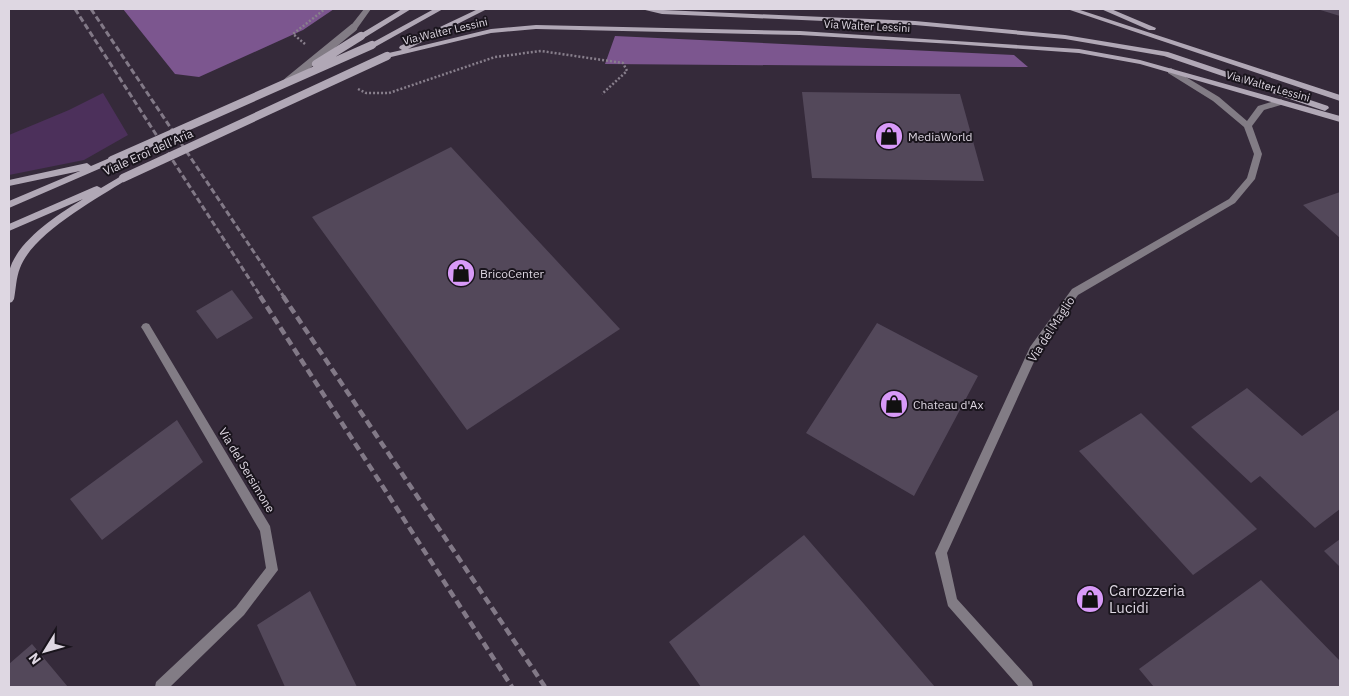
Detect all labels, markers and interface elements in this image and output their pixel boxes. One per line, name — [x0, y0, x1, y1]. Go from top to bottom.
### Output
street label: Via Walter Lessini — [401, 14, 489, 48]
street label: Via Walter Lessini — [823, 17, 911, 35]
street label: Via Walter Lessini — [1224, 67, 1312, 105]
shop icon: MediaWorld — [874, 121, 904, 151]
street label: Viale Eroi dell'Aria — [101, 125, 196, 179]
place label: MediaWorld — [908, 129, 973, 144]
shop icon: BricoCenter — [446, 258, 476, 288]
place label: BricoCenter — [480, 266, 545, 281]
street label: Via del Maglio — [1024, 293, 1078, 364]
shop icon: Chateau d'Ax — [879, 389, 909, 419]
place label: Chateau d'Ax — [913, 397, 984, 412]
street label: Via del Sersimone — [216, 425, 279, 516]
place label: Carrozzeria Lucidi — [1109, 581, 1185, 617]
shop icon: Carrozzeria Lucidi — [1075, 584, 1105, 614]
north arrow — [20, 626, 70, 676]
text: N — [24, 649, 45, 668]

